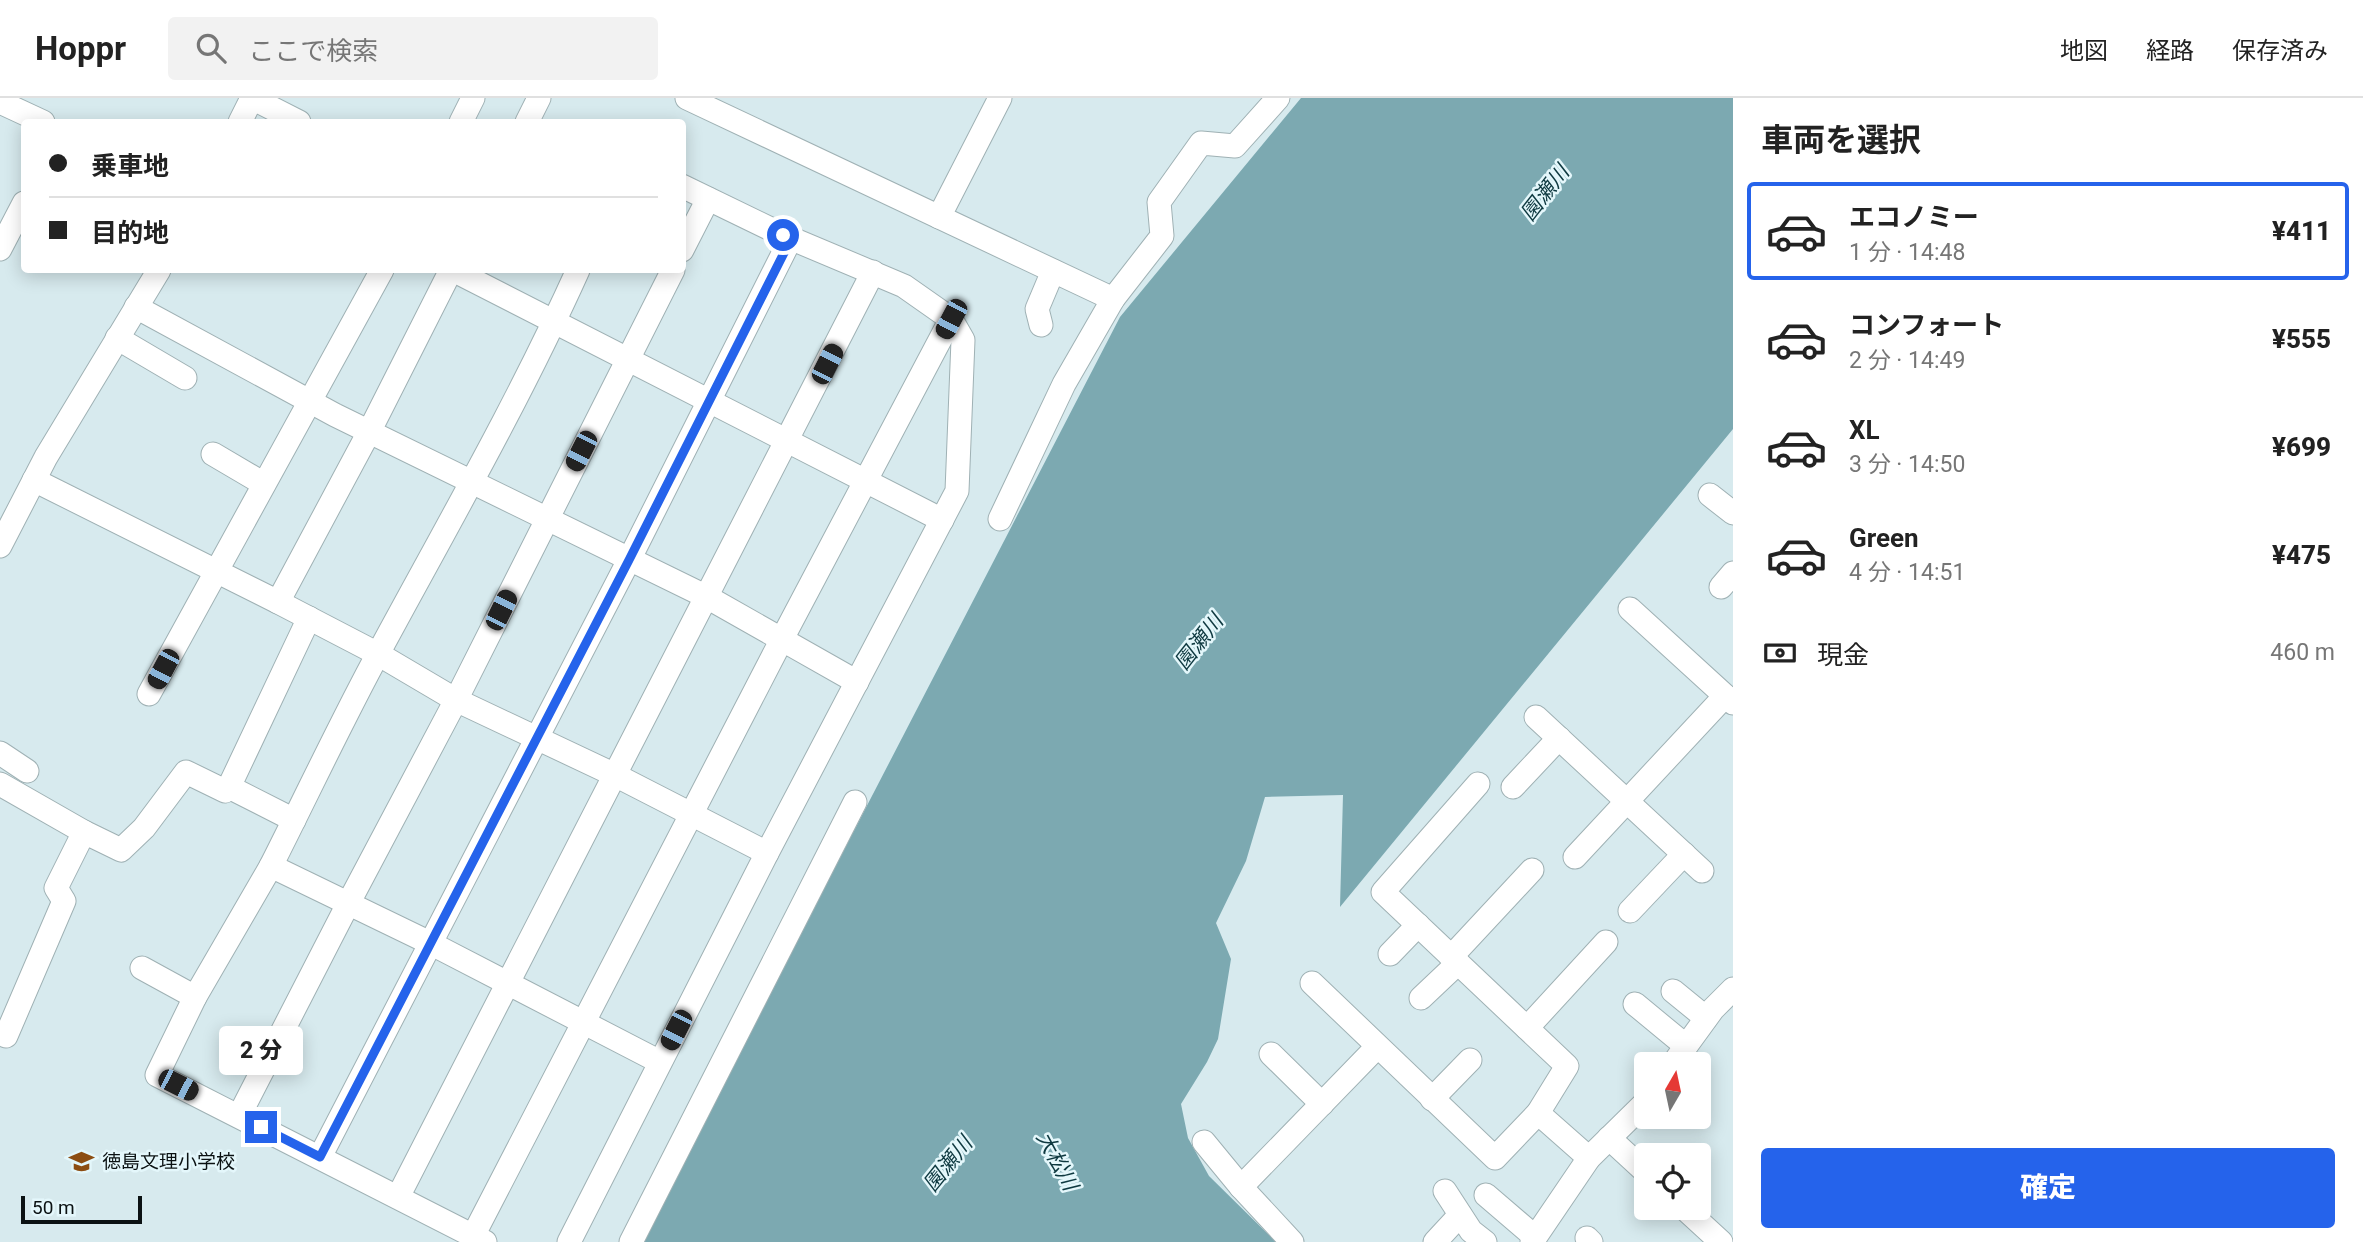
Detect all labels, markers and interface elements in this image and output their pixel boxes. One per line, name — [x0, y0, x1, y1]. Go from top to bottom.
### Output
search box — [168, 17, 658, 80]
text: Hoppr — [35, 29, 126, 68]
icon: search — [192, 29, 230, 67]
text: ここで検索 — [248, 36, 378, 66]
text: 地図 — [2060, 37, 2108, 65]
text: 経路 — [2146, 37, 2194, 65]
text: 保存済み — [2232, 37, 2328, 65]
text: 車両を選択 — [1761, 121, 1921, 159]
text: 乗車地 — [91, 151, 169, 181]
water label: 園瀬川 — [1516, 159, 1575, 225]
icon: car — [1765, 200, 1828, 263]
text: エコノミー — [1849, 202, 1979, 232]
text: ¥411 — [2272, 216, 2331, 246]
text: 目的地 — [91, 218, 169, 248]
route start — [767, 219, 799, 251]
text: 1 分 · 14:48 — [1849, 239, 1965, 266]
car — [932, 296, 971, 342]
icon: car — [1765, 308, 1828, 371]
text: コンフォート — [1849, 310, 2004, 340]
text: ¥555 — [2272, 324, 2331, 354]
car — [809, 341, 846, 387]
text: 2 分 · 14:49 — [1849, 347, 1965, 374]
text: XL — [1849, 415, 1880, 445]
icon: car — [1765, 416, 1828, 479]
car — [563, 428, 600, 474]
text: ¥699 — [2272, 432, 2331, 462]
text: 3 分 · 14:50 — [1849, 451, 1965, 478]
text: Green — [1849, 523, 1919, 553]
icon: car — [1765, 524, 1828, 587]
text: ¥475 — [2272, 540, 2331, 570]
text: 4 分 · 14:51 — [1849, 559, 1965, 586]
car — [483, 587, 520, 633]
water label: 園瀬川 — [1170, 608, 1229, 674]
icon: cash — [1761, 634, 1799, 672]
text: 460 m — [2270, 639, 2335, 666]
text: 現金 — [1817, 640, 1869, 670]
car — [144, 646, 183, 692]
car — [658, 1007, 695, 1053]
callout: 2 分 — [219, 1026, 303, 1074]
text: 2 分 — [240, 1037, 282, 1064]
north arrow — [1634, 1052, 1712, 1129]
map controls — [1634, 1052, 1711, 1220]
car — [155, 1066, 202, 1104]
route end — [245, 1111, 277, 1143]
water label: 大松川 — [1032, 1128, 1083, 1196]
water label: 園瀬川 — [919, 1130, 978, 1196]
button: locate — [1634, 1143, 1711, 1220]
school or university icon: 徳島文理小学校 — [68, 1147, 96, 1175]
button: 確定 — [1761, 1148, 2335, 1228]
place label: 徳島文理小学校 — [102, 1150, 235, 1173]
scale bar — [21, 1193, 142, 1225]
text: 50 m — [32, 1196, 75, 1219]

